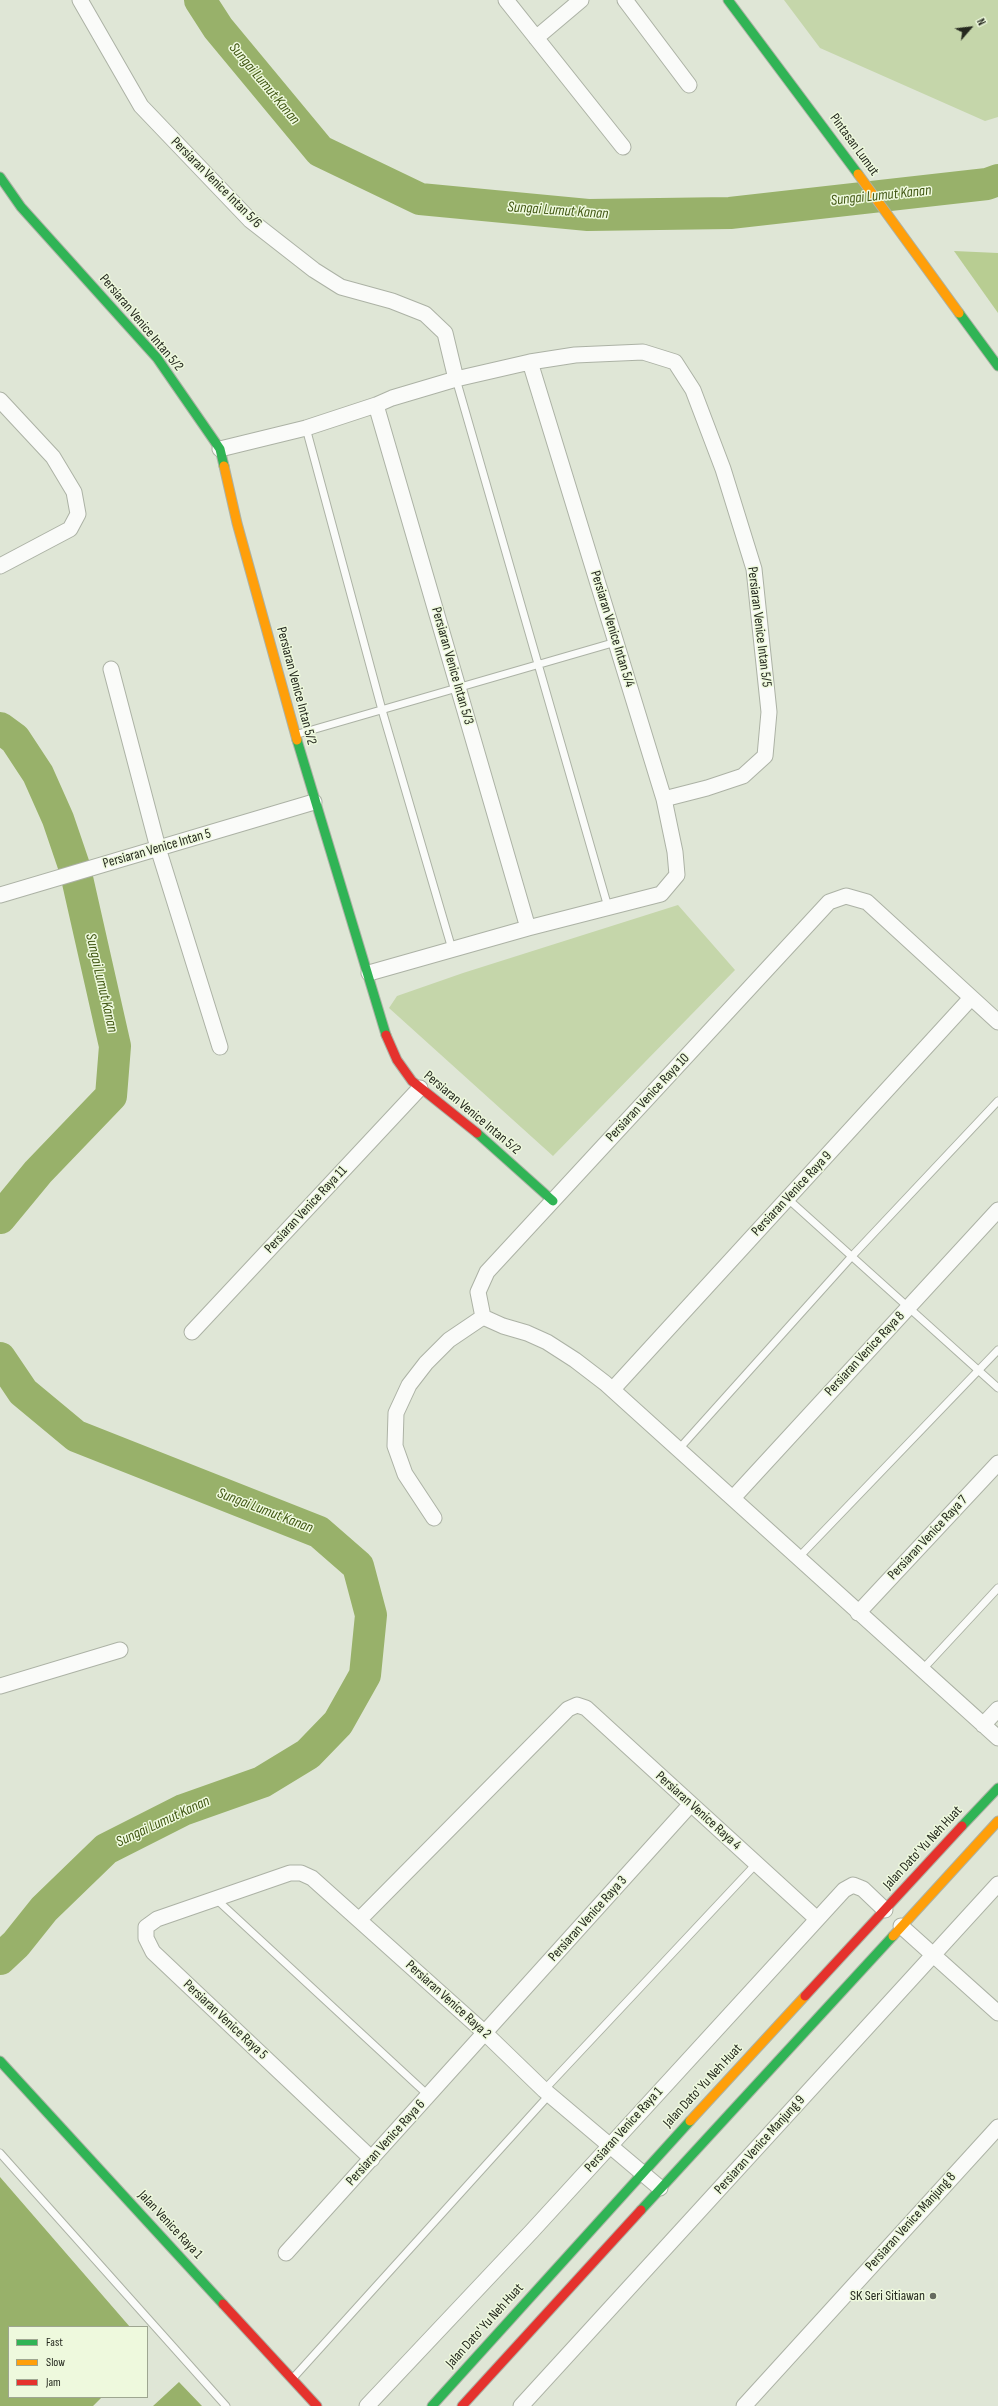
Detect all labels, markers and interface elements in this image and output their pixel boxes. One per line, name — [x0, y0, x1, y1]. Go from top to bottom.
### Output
north arrow — [950, 8, 990, 48]
text: N — [974, 16, 988, 28]
water label: Sungai Lumut Kanan — [225, 40, 303, 128]
street label: Pintasan Lumut — [826, 111, 882, 179]
street label: Persiaran Venice Intan 5/6 — [167, 134, 265, 232]
water label: Sungai Lumut Kanan — [830, 182, 932, 210]
water label: Sungai Lumut Kanan — [507, 198, 609, 224]
street label: Persiaran Venice Intan 5/2 — [96, 271, 186, 375]
street label: Persiaran Venice Intan 5/5 — [743, 566, 775, 688]
street label: Persiaran Venice Intan 5/4 — [586, 569, 638, 689]
street label: Persiaran Venice Intan 5/3 — [427, 605, 477, 727]
street label: Persiaran Venice Intan 5/2 — [272, 625, 320, 747]
street label: Persiaran Venice Intan 5 — [101, 826, 213, 872]
water label: Sungai Lumut Kanan — [81, 932, 121, 1034]
street label: Persiaran Venice Raya 10 — [603, 1050, 693, 1146]
street label: Persiaran Venice Intan 5/2 — [420, 1068, 524, 1158]
street label: Persiaran Venice Raya 9 — [748, 1148, 836, 1240]
street label: Persiaran Venice Raya 11 — [261, 1163, 351, 1257]
street label: Persiaran Venice Raya 8 — [821, 1308, 909, 1400]
water label: Sungai Lumut Kanan — [215, 1484, 315, 1538]
street label: Persiaran Venice Raya 7 — [885, 1492, 971, 1584]
street label: Persiaran Venice Raya 4 — [652, 1768, 744, 1854]
water label: Sungai Lumut Kanan — [113, 1792, 213, 1852]
street label: Jalan Dato' Yu Neh Huat — [880, 1803, 966, 1893]
street label: Persiaran Venice Raya 3 — [545, 1873, 631, 1965]
street label: Persiaran Venice Raya 2 — [402, 1957, 494, 2043]
street label: Persiaran Venice Raya 5 — [179, 1977, 271, 2063]
street label: Jalan Dato' Yu Neh Huat — [660, 2041, 746, 2131]
street label: Persiaran Venice Raya 1 — [581, 2084, 667, 2176]
street label: Persiaran Venice Manjung 9 — [711, 2092, 809, 2198]
street label: Persiaran Venice Raya 6 — [343, 2097, 429, 2189]
street label: Persiaran Venice Manjung 8 — [862, 2169, 960, 2275]
street label: Jalan Venice Raya 1 — [134, 2187, 206, 2263]
street label: Jalan Dato' Yu Neh Huat — [443, 2280, 527, 2372]
place label: SK Seri Sitiawan — [850, 2288, 925, 2304]
marker: SK Seri Sitiawan — [928, 2291, 938, 2301]
legend — [8, 2326, 148, 2398]
text: Fast — [46, 2335, 63, 2350]
text: Slow — [46, 2355, 65, 2370]
text: Jam — [46, 2375, 61, 2390]

